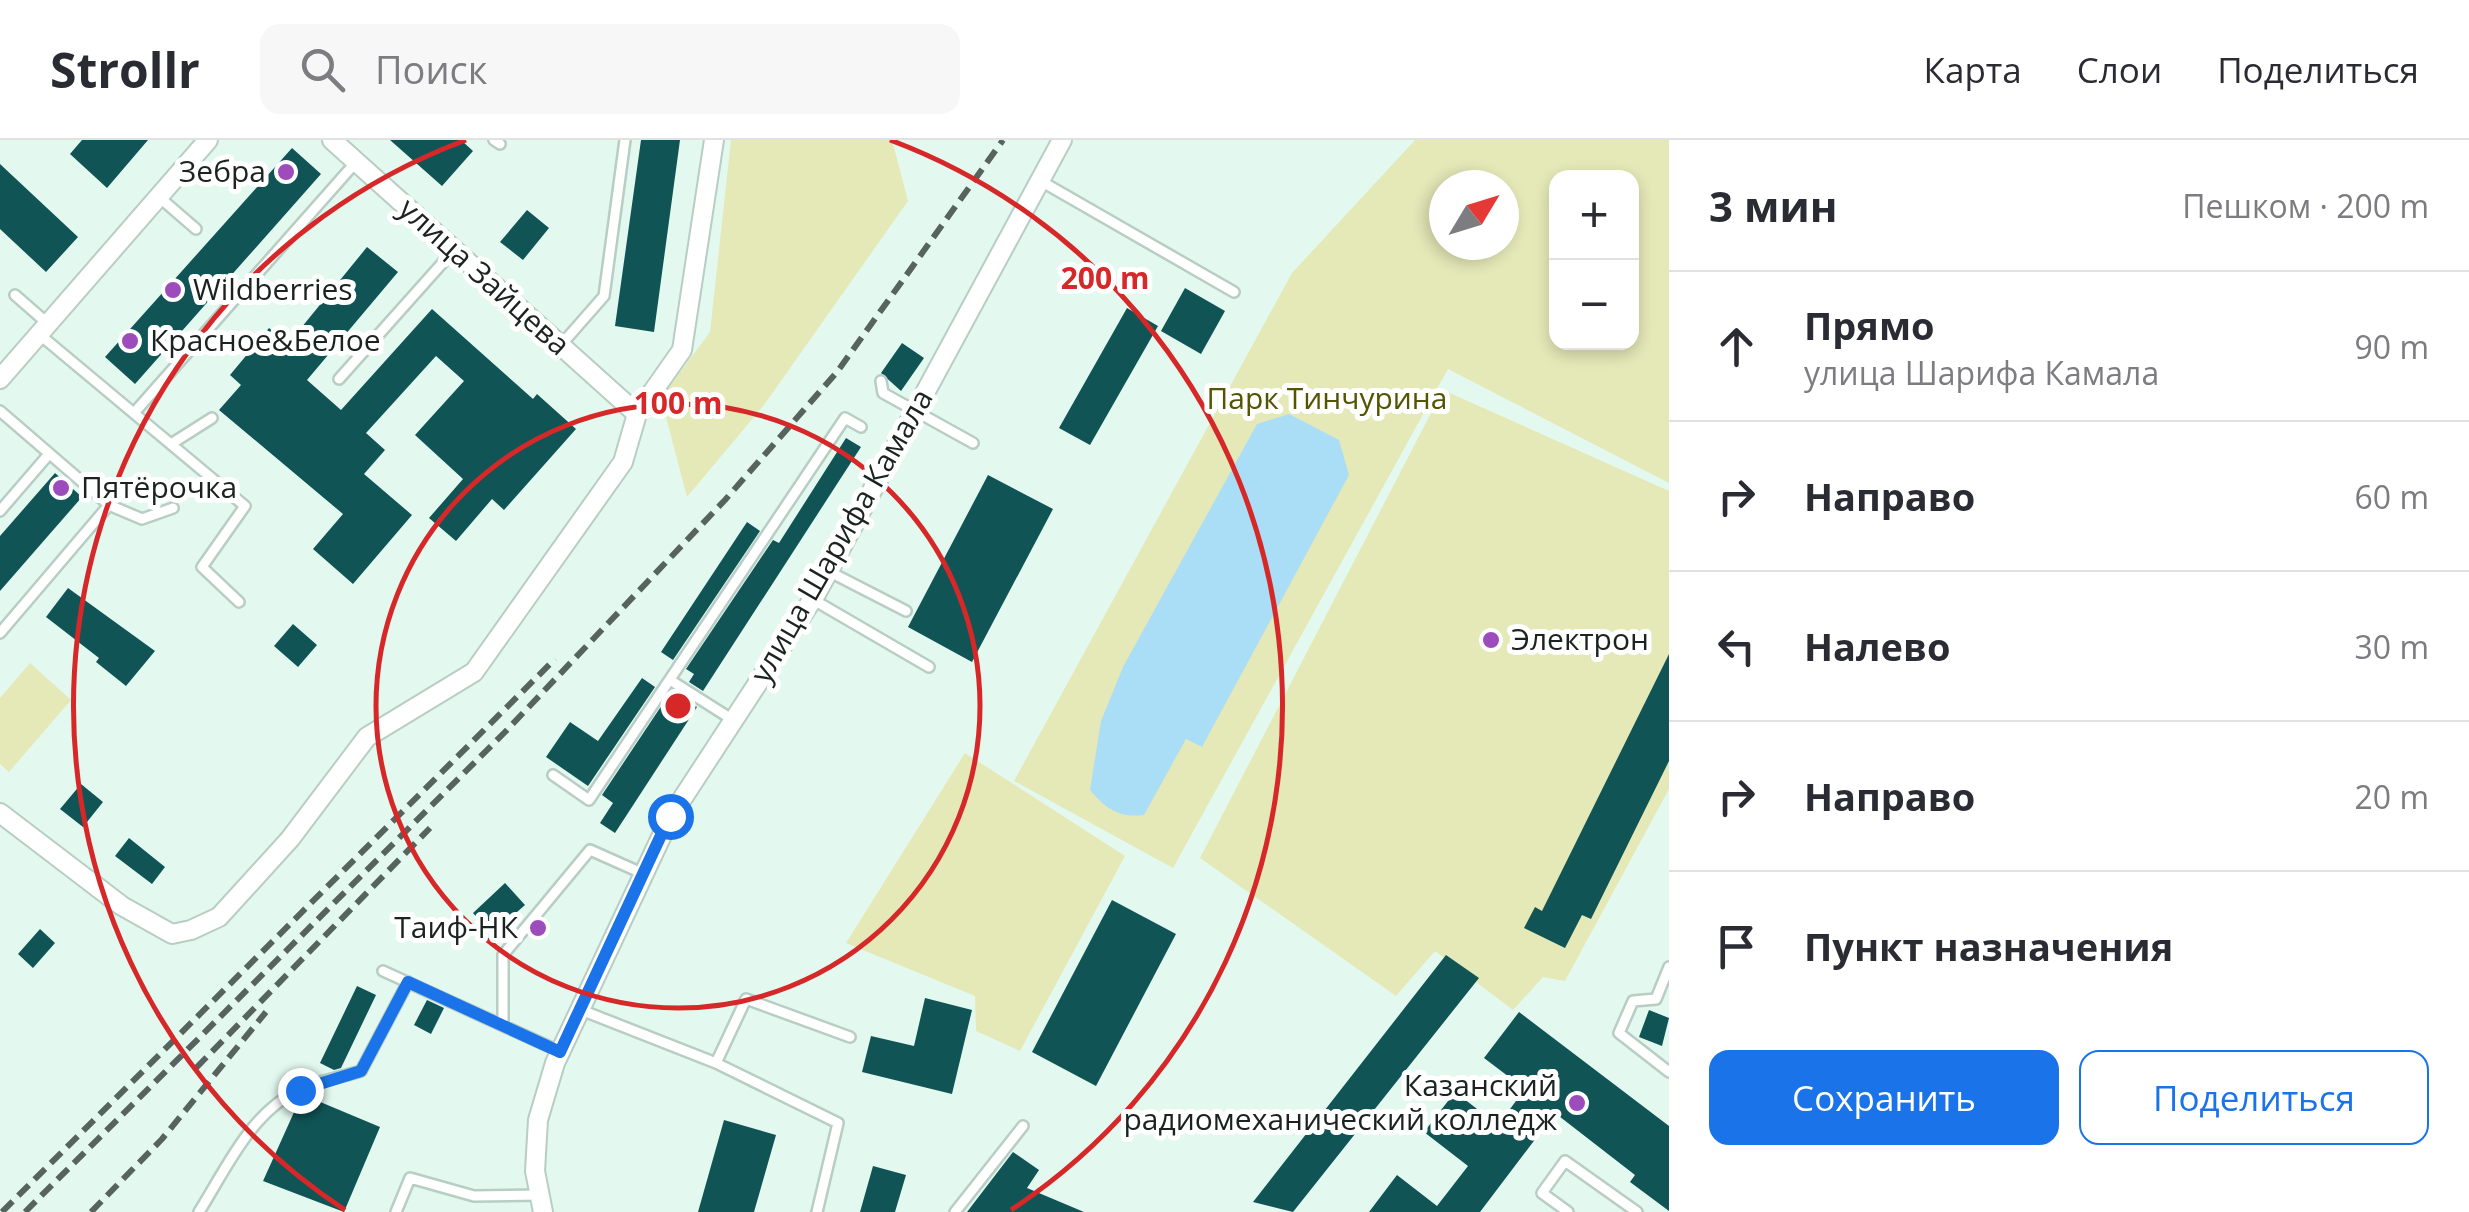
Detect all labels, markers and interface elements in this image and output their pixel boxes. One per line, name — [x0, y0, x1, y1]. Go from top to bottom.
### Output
search box — [260, 24, 960, 114]
text: Strollr — [50, 37, 200, 102]
icon: search — [295, 42, 350, 97]
text: Поиск — [375, 43, 487, 95]
text: Карта — [1924, 46, 2022, 93]
text: Слои — [2077, 46, 2162, 93]
text: Поделиться — [2217, 46, 2419, 93]
place label: Зебра — [179, 150, 266, 191]
marker: Зебра — [275, 161, 297, 183]
north arrow — [1429, 170, 1519, 260]
map controls — [1549, 170, 1639, 350]
button: + — [1549, 170, 1639, 260]
text: 3 мин — [1709, 177, 1837, 234]
text: Пешком · 200 m — [2182, 184, 2429, 227]
street label: улица Зайцева — [391, 188, 579, 364]
text: 200 m — [1061, 257, 1149, 298]
button: − — [1549, 260, 1639, 350]
place label: Wildberries — [193, 268, 353, 309]
marker: Wildberries — [162, 279, 184, 301]
text: Прямо — [1804, 299, 1935, 351]
place label: Красное&Белое — [150, 319, 381, 360]
icon: ahead — [1709, 319, 1764, 374]
text: 90 m — [2354, 325, 2429, 368]
marker: Красное&Белое — [119, 330, 141, 352]
text: улица Шарифа Камала — [1804, 351, 2159, 394]
park label: Парк Тинчурина — [1206, 377, 1448, 418]
street label: улица Шарифа Камала — [740, 381, 942, 690]
text: 100 m — [634, 382, 722, 423]
place label: Пятёрочка — [81, 466, 237, 507]
icon: right — [1709, 469, 1764, 524]
text: Направо — [1804, 470, 1975, 522]
text: 60 m — [2354, 475, 2429, 518]
marker: Пятёрочка — [50, 477, 72, 499]
place label: Электрон — [1511, 618, 1649, 659]
icon: left — [1709, 619, 1764, 674]
text: Налево — [1804, 620, 1950, 672]
text: 30 m — [2354, 625, 2429, 668]
marker: Электрон — [1480, 629, 1502, 651]
centre of rings — [660, 688, 696, 724]
icon: right — [1709, 769, 1764, 824]
text: Направо — [1804, 770, 1975, 822]
text: 20 m — [2354, 775, 2429, 818]
route start — [648, 794, 694, 840]
place label: Таиф-НК — [394, 906, 519, 947]
marker: Таиф-НК — [527, 917, 549, 939]
icon: arrive — [1709, 919, 1764, 974]
text: Пункт назначения — [1804, 920, 2173, 972]
button: Сохранить — [1709, 1050, 2059, 1145]
button: Поделиться — [2079, 1050, 2429, 1145]
place label: Казанский радиомеханический колледж — [1123, 1064, 1557, 1139]
route end — [278, 1068, 324, 1114]
marker: Казанский радиомеханический колледж — [1566, 1092, 1588, 1114]

